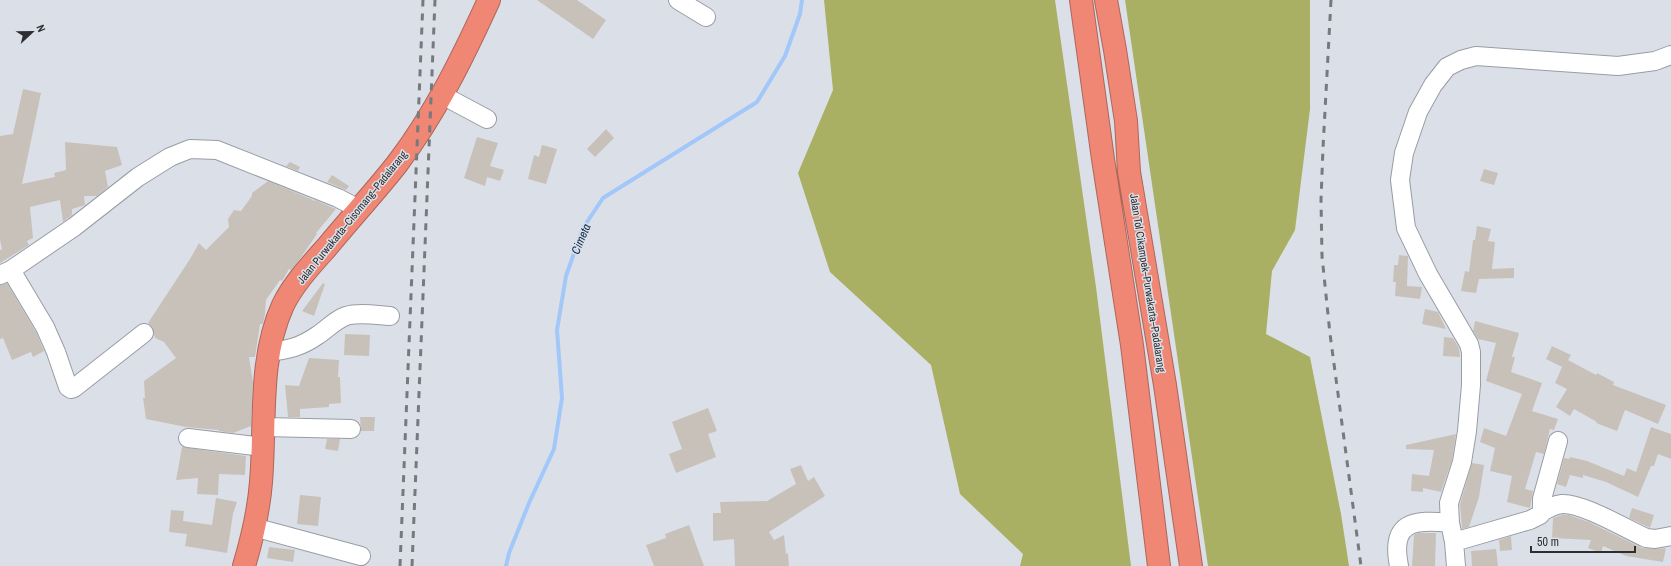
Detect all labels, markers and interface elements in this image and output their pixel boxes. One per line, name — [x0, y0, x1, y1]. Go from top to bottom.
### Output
north arrow — [12, 12, 52, 52]
text: N — [34, 23, 49, 34]
street label: Jalan Purwakarta–Cisomang–Padalarang — [294, 148, 410, 286]
street label: Jalan Tol Cikampek–Purwakarta–Padalarang — [1127, 193, 1169, 373]
water label: Cimeta — [567, 221, 595, 257]
scale bar — [1531, 528, 1635, 554]
text: 50 m — [1537, 534, 1559, 550]

